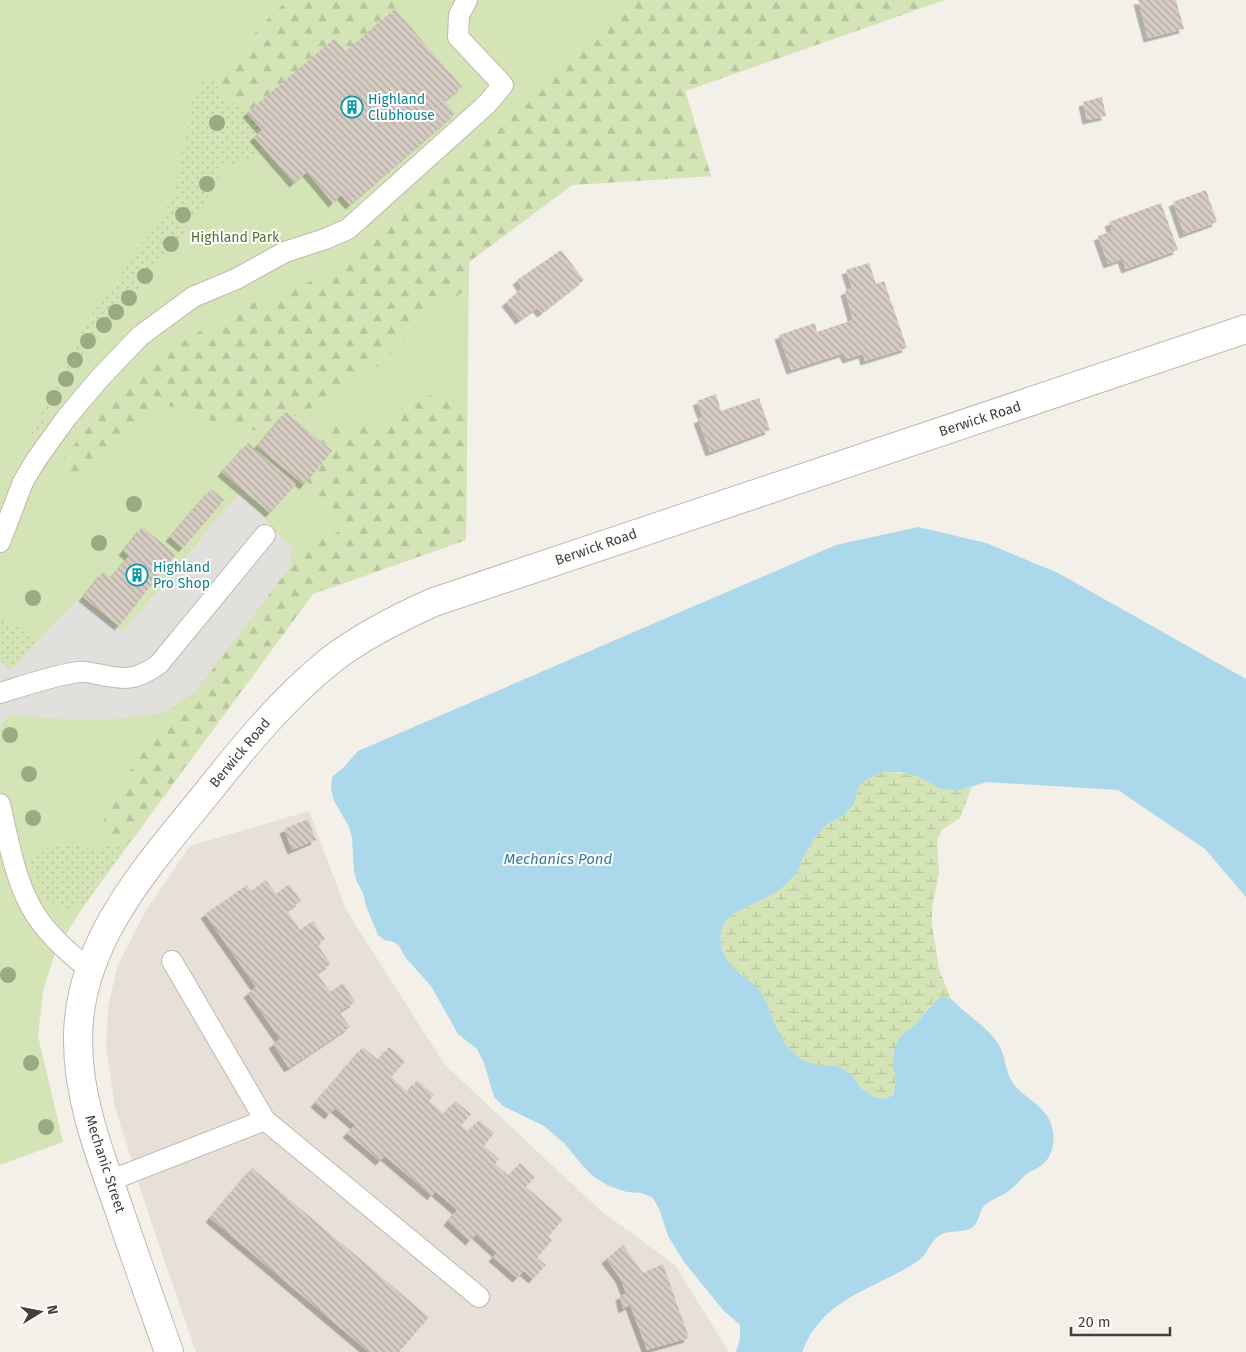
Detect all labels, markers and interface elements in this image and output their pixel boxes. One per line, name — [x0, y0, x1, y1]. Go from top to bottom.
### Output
place label: Highland Clubhouse — [368, 91, 435, 124]
building icon: Highland Clubhouse — [340, 95, 364, 119]
park label: Highland Park — [191, 229, 280, 246]
street label: Berwick Road — [937, 398, 1023, 440]
street label: Berwick Road — [553, 525, 639, 569]
place label: Highland Pro Shop — [153, 559, 210, 592]
building icon: Highland Pro Shop — [125, 563, 149, 587]
street label: Berwick Road — [206, 715, 274, 791]
water label: Mechanics Pond — [504, 850, 613, 868]
street label: Mechanic Street — [81, 1113, 129, 1216]
north arrow — [15, 1287, 65, 1337]
text: N — [43, 1304, 61, 1316]
scale bar — [1071, 1304, 1170, 1336]
text: 20 m — [1078, 1313, 1111, 1331]

